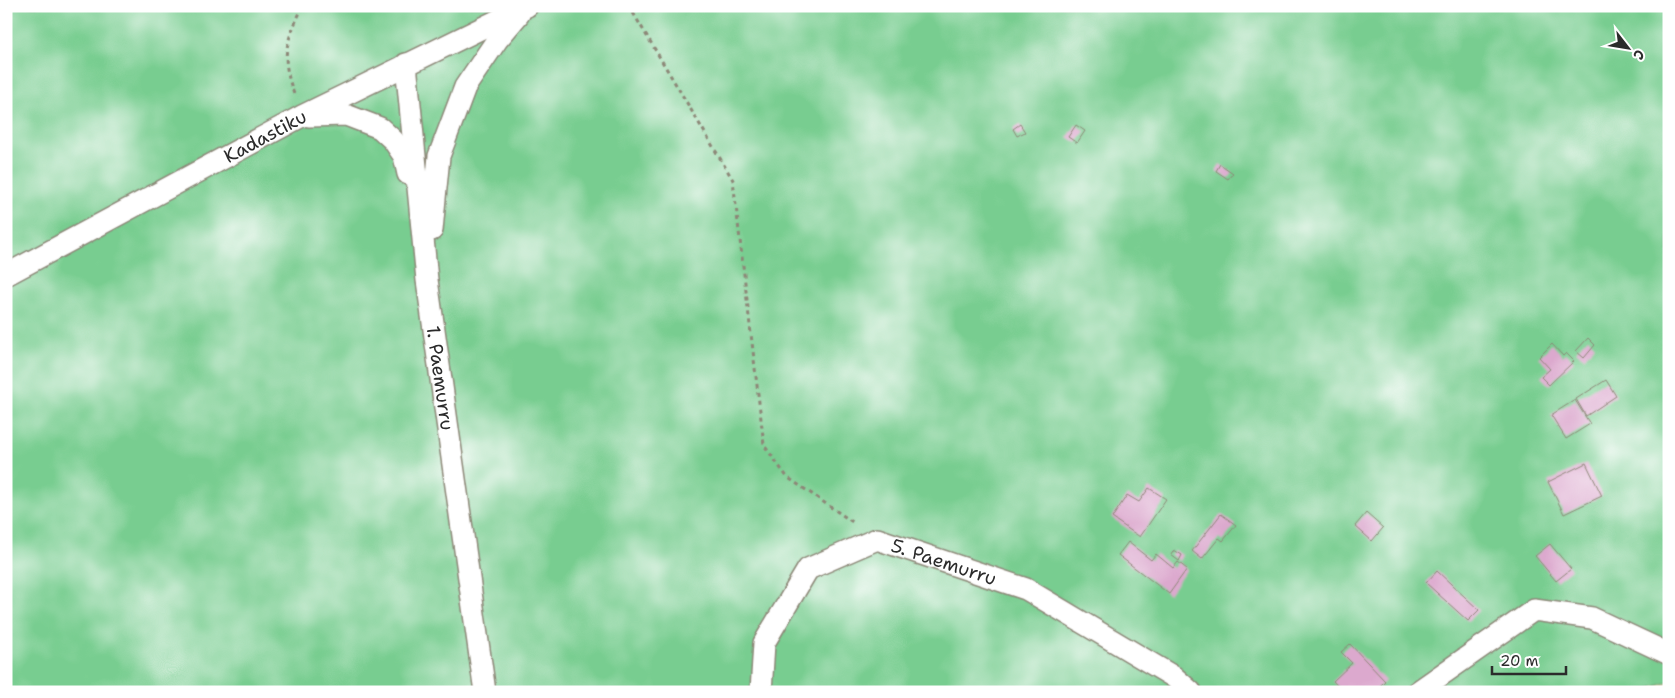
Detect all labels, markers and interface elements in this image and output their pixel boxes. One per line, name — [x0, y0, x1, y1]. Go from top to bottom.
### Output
north arrow — [1602, 22, 1652, 72]
text: С — [1629, 46, 1649, 63]
street label: Kadastiku — [219, 103, 311, 168]
street label: 1. Paemurru — [421, 324, 461, 432]
street label: 5. Paemurru — [888, 532, 1000, 591]
scale bar — [1492, 643, 1566, 675]
text: 20 m — [1500, 651, 1539, 671]

